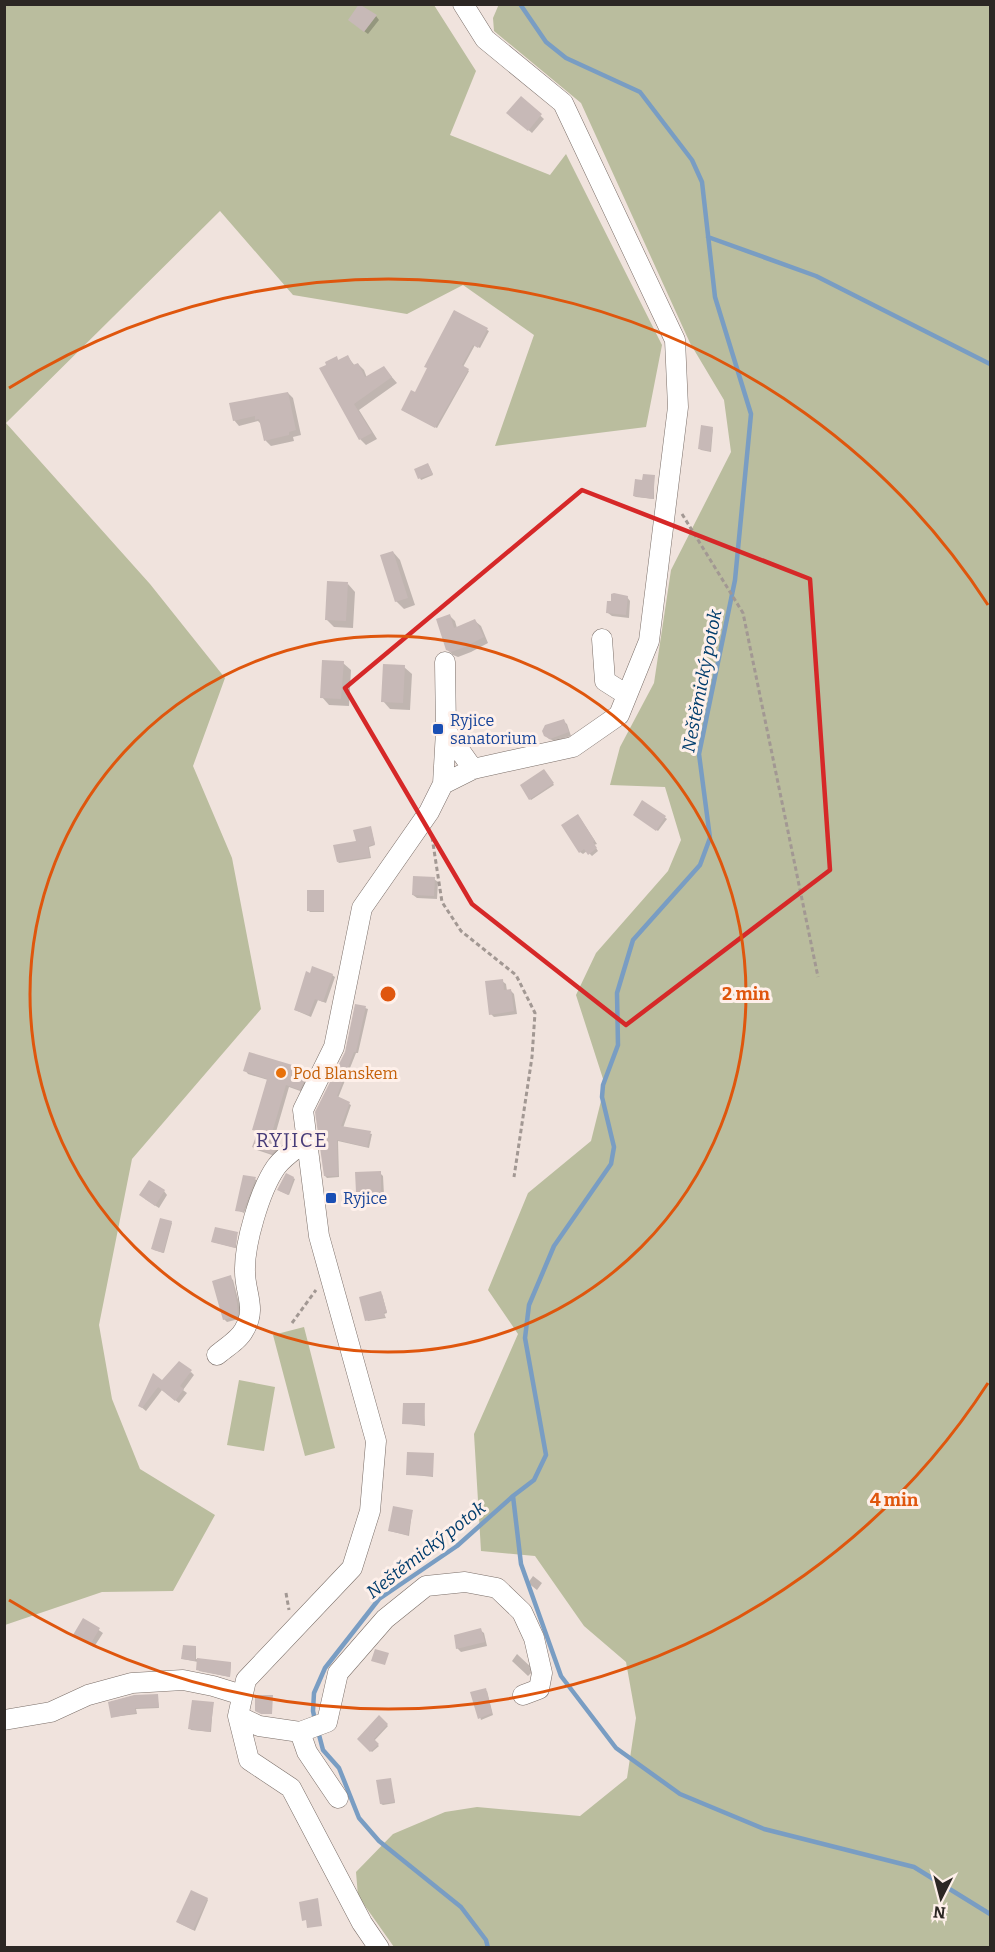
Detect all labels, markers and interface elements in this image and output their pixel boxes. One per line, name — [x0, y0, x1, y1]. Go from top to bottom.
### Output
water label: Neštěmický potok — [677, 608, 727, 754]
place label: Ryjice sanatorium — [450, 711, 537, 748]
marker: Ryjice sanatorium — [431, 722, 445, 736]
text: 2 min — [722, 983, 770, 1005]
centre of rings — [378, 984, 398, 1004]
place label: Pod Blanskem — [293, 1064, 398, 1083]
marker: Pod Blanskem — [274, 1066, 288, 1080]
district label: RYJICE — [256, 1128, 328, 1152]
place label: Ryjice — [343, 1189, 387, 1208]
marker: Ryjice — [324, 1191, 338, 1205]
text: 4 min — [870, 1489, 919, 1511]
water label: Neštěmický potok — [362, 1497, 490, 1603]
north arrow — [911, 1868, 971, 1928]
text: N — [932, 1902, 947, 1923]

